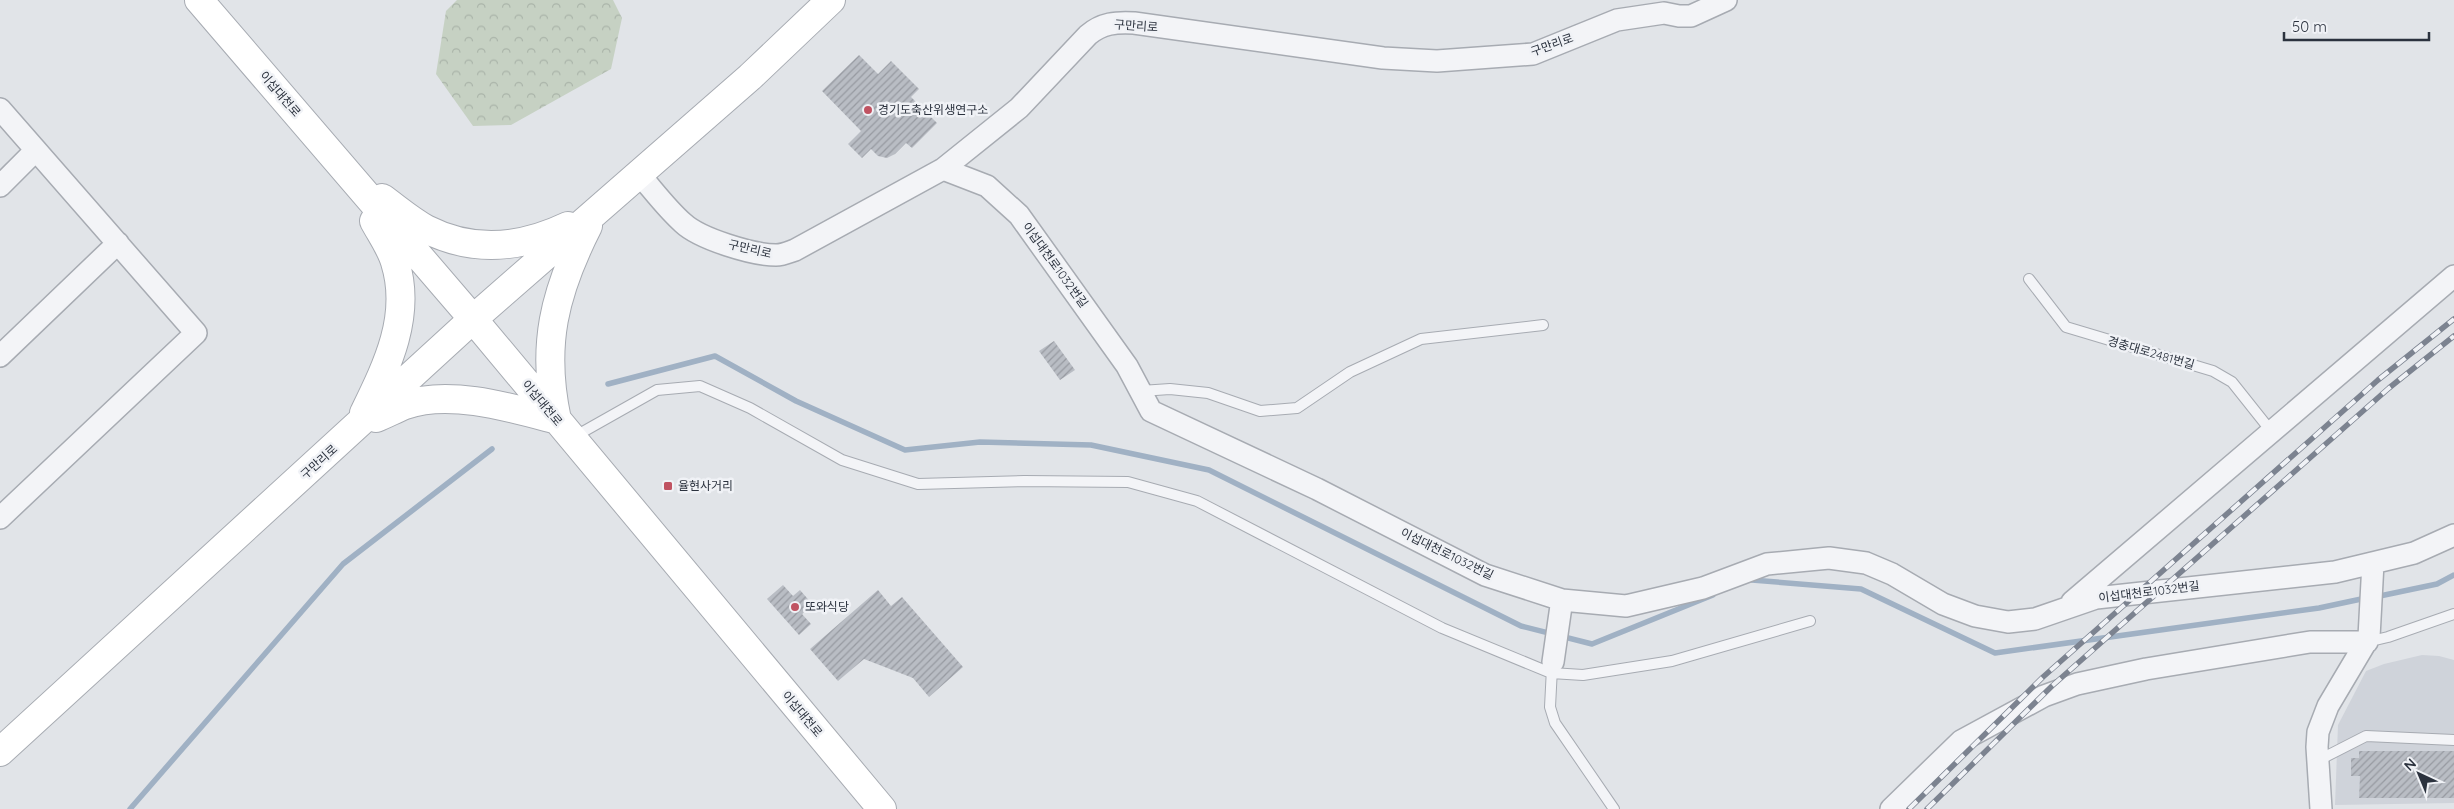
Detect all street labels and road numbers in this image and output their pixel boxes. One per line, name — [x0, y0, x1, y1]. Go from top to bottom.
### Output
street label: 구만리로 — [1113, 16, 1159, 35]
street label: 구만리로 — [1529, 30, 1575, 59]
street label: 이섭대천로 — [257, 68, 304, 119]
street label: 이섭대천로1032번길 — [1019, 219, 1091, 310]
street label: 구만리로 — [727, 236, 773, 261]
street label: 경충대로2481번길 — [2106, 333, 2196, 372]
street label: 이섭대천로 — [519, 377, 566, 429]
street label: 구만리로 — [297, 441, 340, 482]
street label: 이섭대천로1032번길 — [1398, 524, 1496, 583]
street label: 이섭대천로1032번길 — [2098, 578, 2200, 605]
street label: 이섭대천로 — [779, 688, 826, 740]

